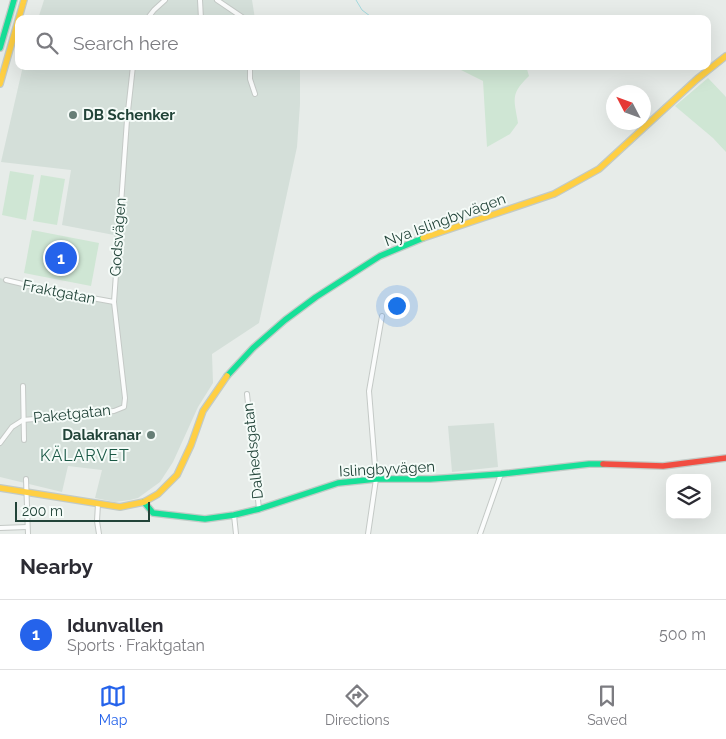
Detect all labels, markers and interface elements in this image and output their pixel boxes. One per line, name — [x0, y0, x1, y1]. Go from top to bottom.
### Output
search box — [15, 15, 711, 70]
icon: search — [33, 29, 61, 57]
text: Search here — [73, 32, 179, 54]
north arrow — [606, 85, 651, 130]
place label: DB Schenker — [83, 106, 175, 124]
marker: DB Schenker — [67, 109, 79, 121]
street label: Nya Islingbyvägen — [382, 190, 508, 250]
street label: Godsvägen — [106, 197, 130, 277]
pin: 1 — [45, 239, 77, 277]
street label: Fraktgatan — [21, 276, 97, 308]
your location — [384, 293, 410, 319]
street label: Paketgatan — [32, 401, 112, 427]
street label: Dalhedsgatan — [239, 402, 267, 500]
place label: Dalakranar — [62, 426, 141, 444]
marker: Dalakranar — [145, 429, 157, 441]
district label: KÄLARVET — [40, 445, 130, 465]
street label: Islingbyvägen — [339, 457, 435, 481]
map controls — [666, 474, 711, 519]
button: layers — [666, 474, 711, 519]
scale bar — [15, 499, 150, 522]
text: 200 m — [22, 503, 63, 519]
text: Nearby — [20, 554, 93, 579]
text: Idunvallen — [67, 614, 164, 636]
text: 1 — [32, 625, 40, 644]
text: 500 m — [659, 625, 706, 644]
text: Sports · Fraktgatan — [67, 636, 205, 655]
tab: Map — [99, 682, 127, 728]
tab: Directions — [325, 682, 390, 728]
tab: Saved — [587, 682, 627, 728]

